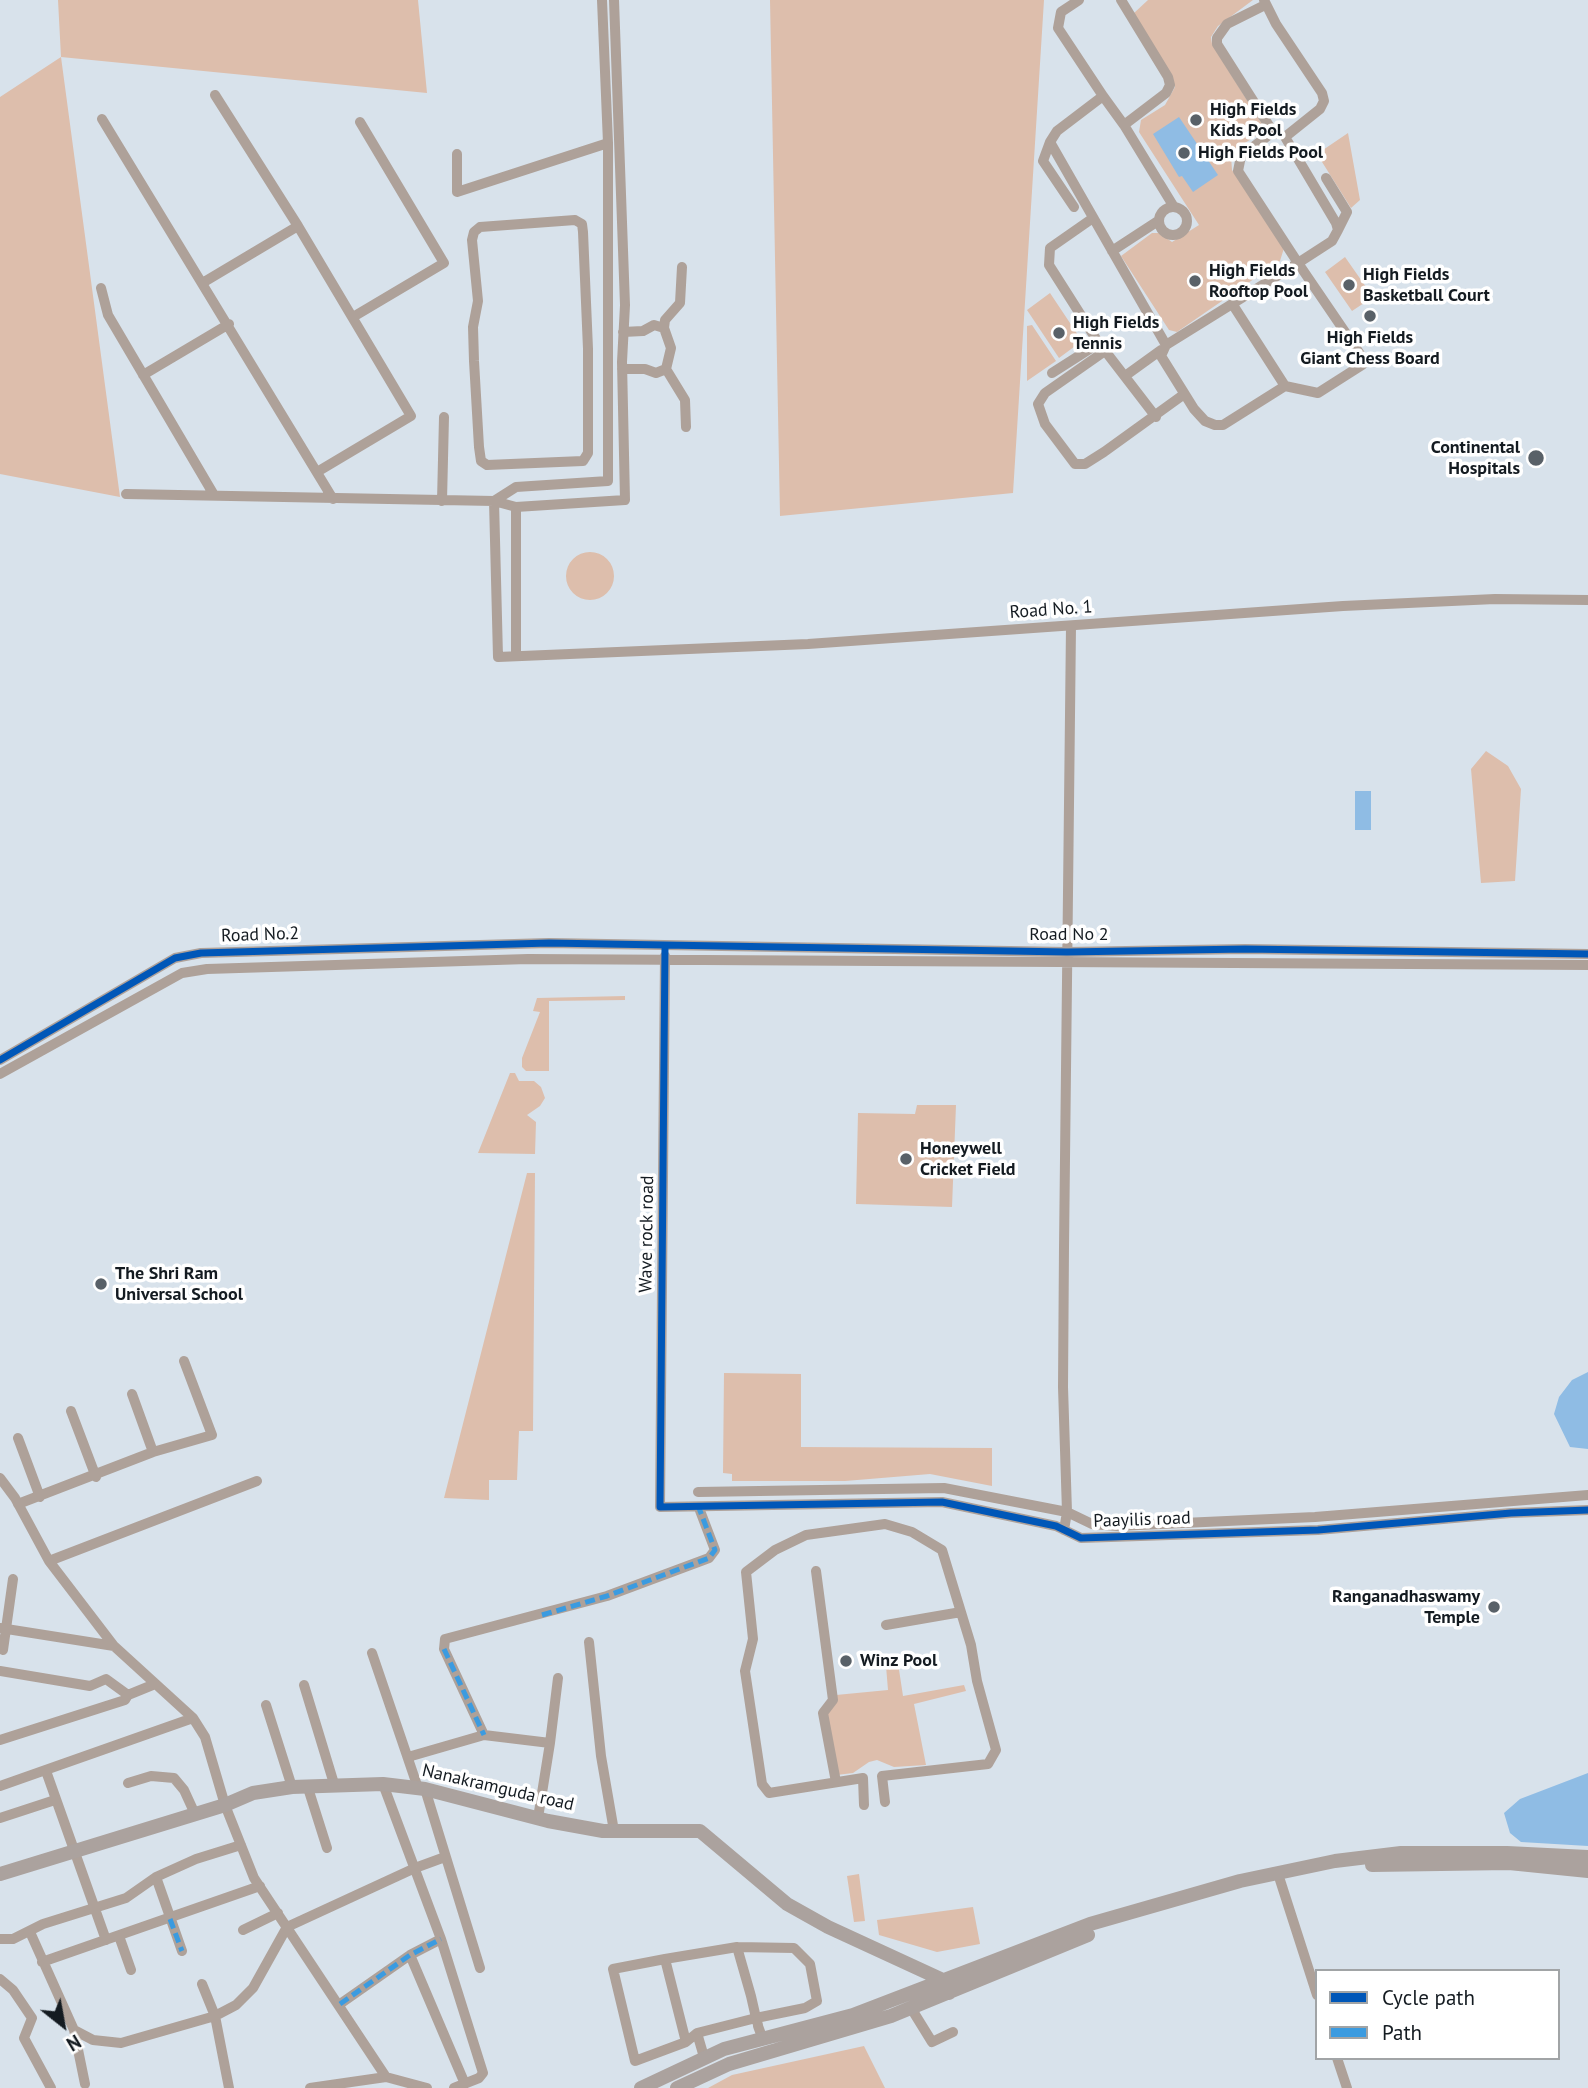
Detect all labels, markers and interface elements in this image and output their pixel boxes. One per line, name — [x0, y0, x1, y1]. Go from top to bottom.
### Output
place label: High Fields Kids Pool — [1210, 99, 1296, 142]
marker: High Fields Kids Pool — [1188, 112, 1204, 128]
place label: High Fields Pool — [1198, 142, 1323, 164]
marker: High Fields Pool — [1176, 145, 1192, 161]
place label: High Fields Rooftop Pool — [1209, 260, 1308, 302]
place label: High Fields Basketball Court — [1363, 264, 1490, 306]
marker: High Fields Rooftop Pool — [1187, 273, 1203, 289]
marker: High Fields Basketball Court — [1341, 277, 1357, 293]
marker: High Fields Giant Chess Board — [1362, 308, 1378, 324]
place label: High Fields Tennis — [1073, 312, 1159, 354]
marker: High Fields Tennis — [1051, 325, 1067, 341]
place label: High Fields Giant Chess Board — [1300, 327, 1440, 370]
place label: Continental Hospitals — [1431, 437, 1520, 480]
marker: Continental Hospitals — [1526, 448, 1546, 468]
street label: Road No. 1 — [1009, 596, 1093, 624]
street label: Road No.2 — [221, 923, 299, 947]
street label: Road No 2 — [1029, 924, 1109, 946]
place label: Honeywell Cricket Field — [920, 1138, 1016, 1180]
marker: Honeywell Cricket Field — [898, 1151, 914, 1167]
street label: Wave rock road — [635, 1175, 659, 1293]
place label: The Shri Ram Universal School — [115, 1263, 243, 1306]
marker: The Shri Ram Universal School — [93, 1276, 109, 1292]
street label: Paayilis road — [1093, 1508, 1191, 1532]
place label: Ranganadhaswamy Temple — [1332, 1586, 1480, 1628]
marker: Ranganadhaswamy Temple — [1486, 1599, 1502, 1615]
place label: Winz Pool — [860, 1650, 937, 1672]
marker: Winz Pool — [838, 1653, 854, 1669]
street label: Nanakramguda road — [420, 1760, 576, 1816]
legend — [1315, 1969, 1560, 2060]
text: Cycle path — [1382, 1984, 1475, 2011]
north arrow — [28, 1990, 98, 2060]
text: Path — [1382, 2019, 1422, 2046]
text: N — [62, 2029, 85, 2056]

